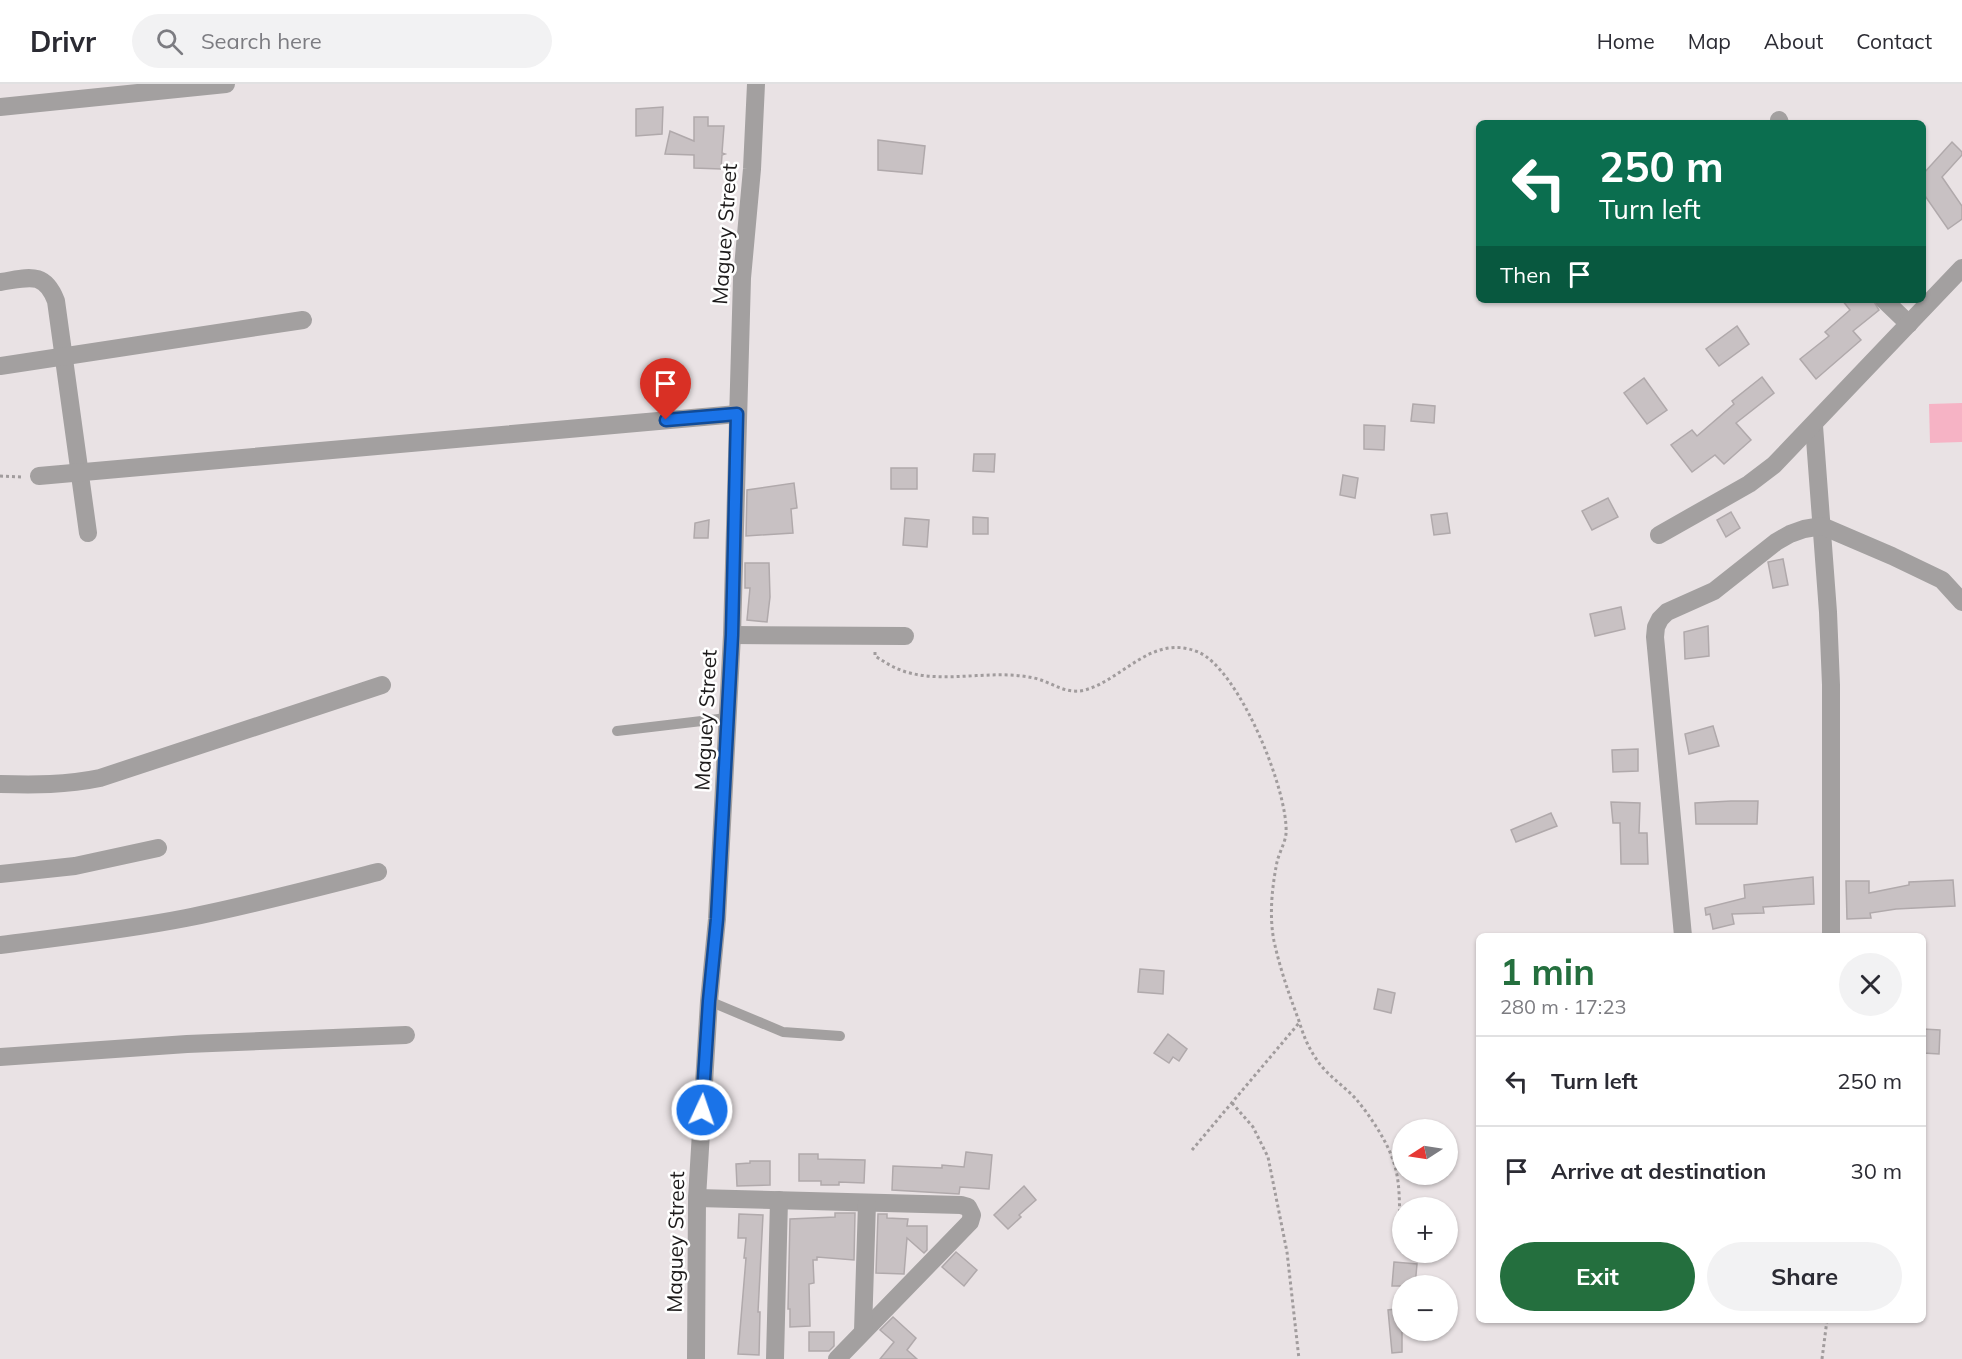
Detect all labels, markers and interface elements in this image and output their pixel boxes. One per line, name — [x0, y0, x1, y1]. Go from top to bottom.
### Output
search box — [132, 14, 552, 68]
text: Drivr — [30, 24, 96, 59]
icon: search — [153, 25, 186, 58]
text: Search here — [201, 27, 322, 55]
text: Home — [1597, 28, 1655, 54]
text: Map — [1688, 28, 1731, 54]
text: About — [1764, 28, 1823, 54]
text: Contact — [1856, 28, 1932, 54]
text: 250 m — [1599, 140, 1724, 193]
icon: left — [1500, 144, 1578, 222]
street label: Maguey Street — [706, 163, 742, 305]
text: Turn left — [1599, 192, 1701, 226]
icon: arrive — [1563, 258, 1596, 291]
text: Then — [1500, 261, 1551, 289]
pin — [640, 358, 691, 420]
icon: arrive — [649, 367, 682, 400]
street label: Maguey Street — [688, 649, 722, 791]
text: 1 min — [1500, 949, 1595, 994]
button: close — [1839, 953, 1902, 1016]
text: 280 m · 17:23 — [1500, 994, 1626, 1019]
icon: left — [1500, 1065, 1533, 1098]
text: Turn left — [1551, 1067, 1638, 1095]
text: 250 m — [1837, 1067, 1902, 1095]
position arrow — [670, 1078, 734, 1142]
north arrow — [1392, 1119, 1458, 1185]
map controls — [1392, 1119, 1458, 1341]
icon: arrive — [1500, 1155, 1533, 1188]
text: Arrive at destination — [1551, 1157, 1766, 1185]
text: 30 m — [1851, 1157, 1902, 1185]
street label: Maguey Street — [661, 1171, 689, 1313]
button: + — [1392, 1197, 1458, 1263]
button: Exit — [1500, 1242, 1695, 1311]
button: Share — [1707, 1242, 1902, 1311]
button: − — [1392, 1275, 1458, 1341]

